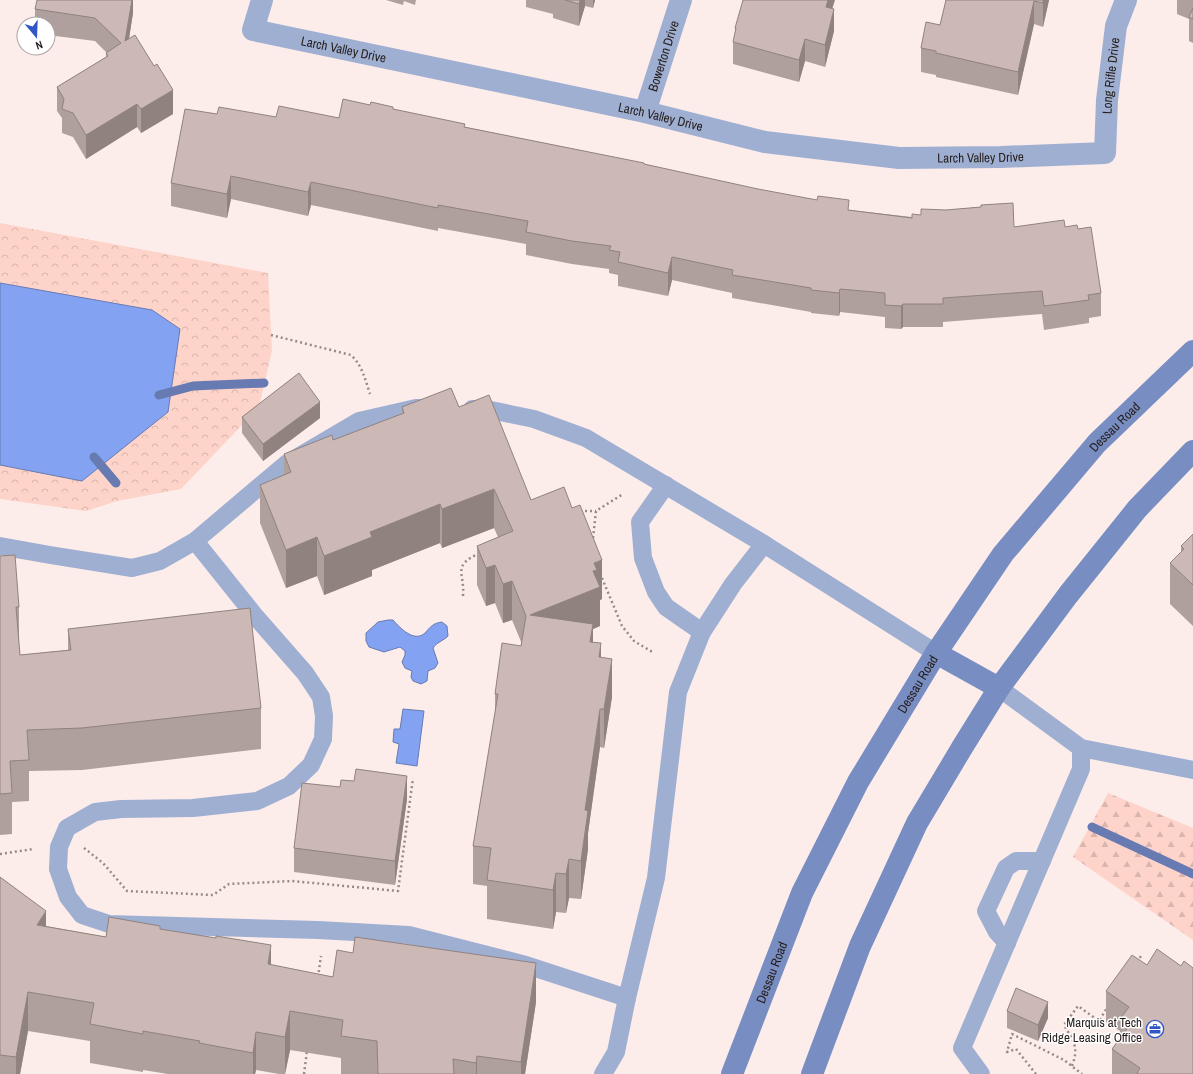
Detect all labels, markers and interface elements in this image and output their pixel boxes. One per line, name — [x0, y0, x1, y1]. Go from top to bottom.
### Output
north arrow — [16, 16, 56, 56]
street label: Bowerton Drive — [644, 18, 683, 94]
street label: Larch Valley Drive — [300, 32, 388, 67]
street label: Long Rifle Drive — [1098, 36, 1124, 114]
text: N — [34, 38, 45, 53]
street label: Larch Valley Drive — [617, 99, 705, 135]
street label: Larch Valley Drive — [937, 148, 1024, 167]
street label: Dessau Road — [1085, 398, 1144, 455]
street label: Dessau Road — [894, 652, 942, 716]
street label: Dessau Road — [752, 939, 791, 1006]
place label: Marquis at Tech Ridge Leasing Office — [1041, 1014, 1142, 1046]
office icon: Marquis at Tech Ridge Leasing Office — [1145, 1019, 1165, 1039]

